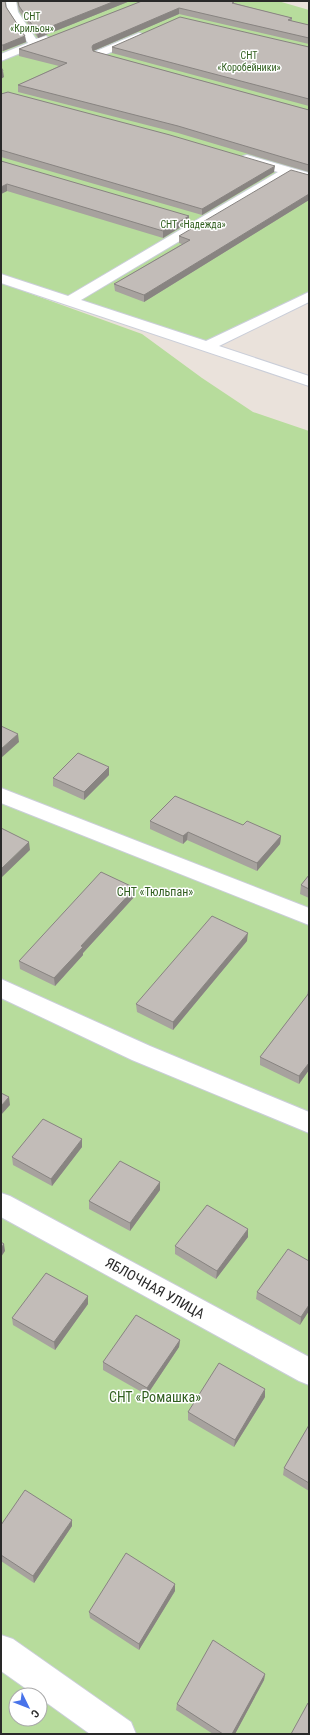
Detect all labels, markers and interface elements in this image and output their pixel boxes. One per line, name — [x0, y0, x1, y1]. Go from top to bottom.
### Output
park label: СНТ «Крильон» — [10, 11, 54, 34]
park label: СНТ «Коробейники» — [217, 50, 281, 73]
park label: СНТ «Надежда» — [160, 219, 226, 230]
park label: СНТ «Тюльпан» — [117, 885, 193, 899]
street label: ЯБЛОЧНАЯ УЛИЦА — [103, 1254, 207, 1322]
park label: СНТ «Ромашка» — [109, 1389, 201, 1405]
north arrow — [8, 1687, 48, 1727]
text: С — [28, 1707, 42, 1720]

